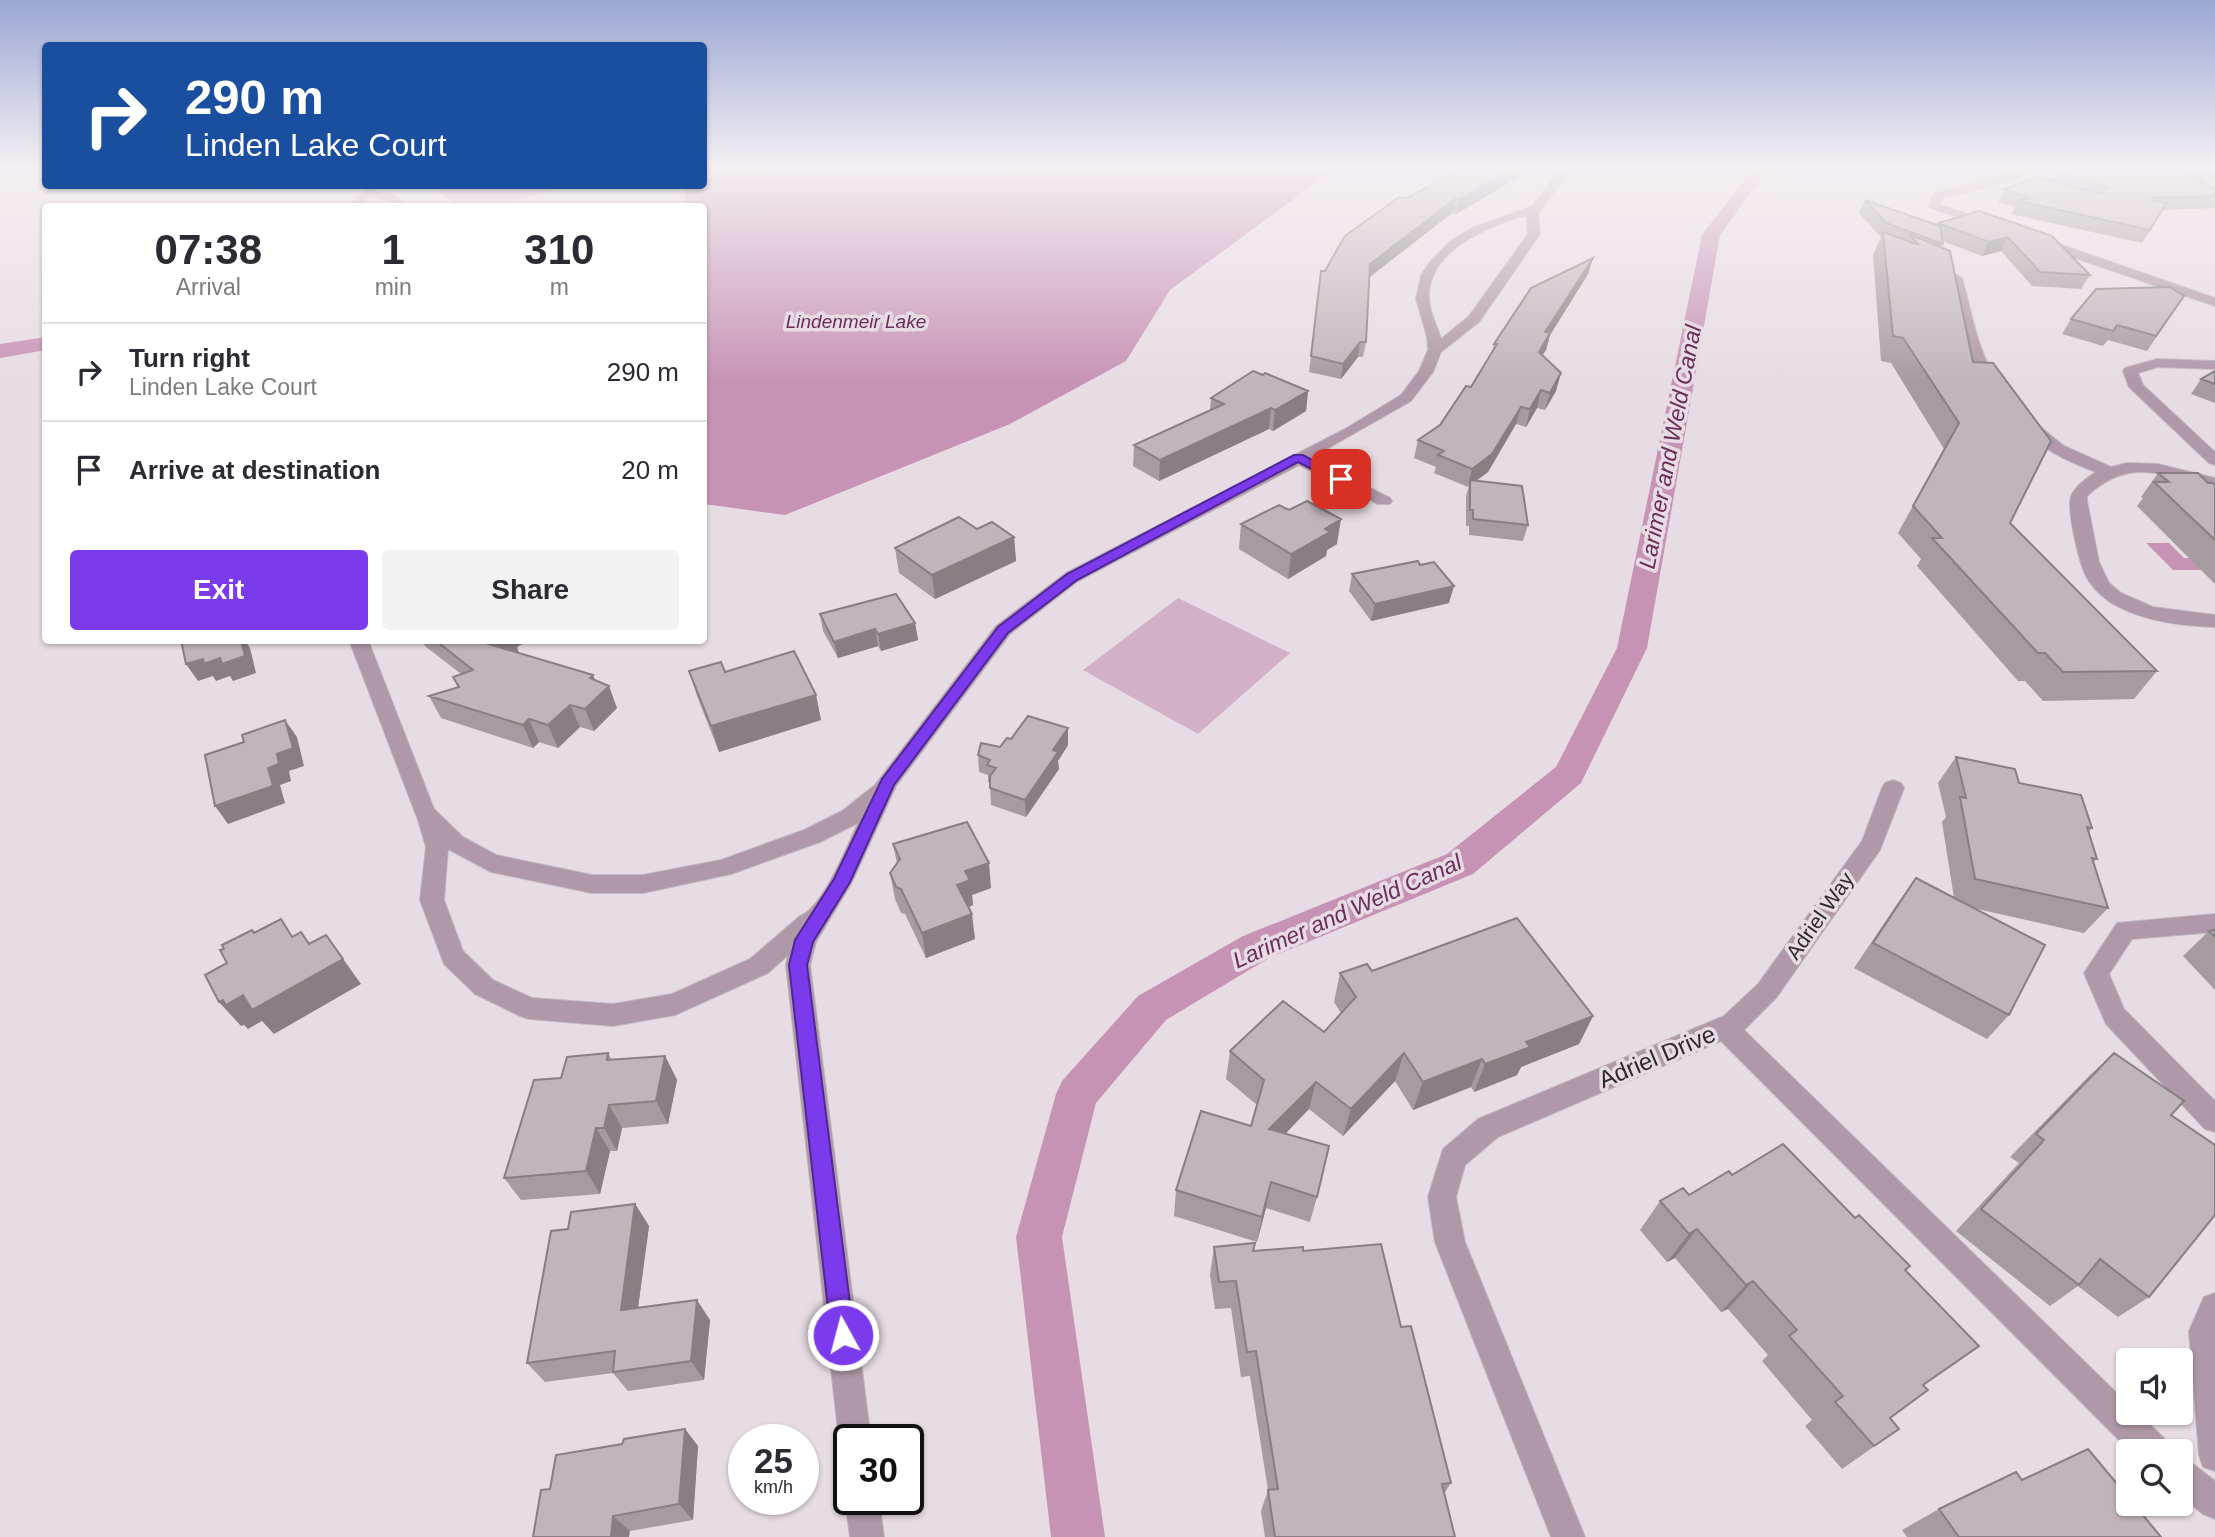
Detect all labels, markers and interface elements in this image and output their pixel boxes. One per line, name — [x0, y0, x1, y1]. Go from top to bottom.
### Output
icon: right — [70, 70, 161, 161]
text: 290 m — [185, 70, 324, 124]
text: Linden Lake Court — [185, 127, 447, 163]
text: 07:38 — [155, 226, 262, 273]
text: 1 — [381, 226, 405, 273]
text: 310 — [524, 226, 594, 273]
text: Arrival — [176, 274, 241, 300]
text: min — [375, 274, 412, 300]
text: m — [550, 274, 569, 300]
water label: Lindenmeir Lake — [786, 311, 926, 332]
water label: Larimer and Weld Canal — [1634, 322, 1707, 571]
text: Turn right — [129, 343, 250, 373]
icon: right — [70, 353, 108, 391]
text: 290 m — [607, 357, 679, 387]
text: Linden Lake Court — [129, 374, 317, 400]
pin — [1311, 449, 1371, 509]
icon: arrive — [70, 451, 108, 489]
text: Arrive at destination — [129, 455, 380, 485]
text: 20 m — [621, 455, 679, 485]
icon: arrive — [1322, 460, 1360, 498]
button: Exit — [70, 550, 368, 630]
button: Share — [382, 550, 679, 630]
water label: Larimer and Weld Canal — [1229, 848, 1466, 973]
street label: Adriel Way — [1781, 867, 1858, 964]
street label: Adriel Drive — [1594, 1020, 1719, 1093]
position arrow — [806, 1298, 880, 1372]
map controls — [2116, 1348, 2193, 1516]
button: sound — [2116, 1348, 2193, 1425]
speed limit sign: 30 — [833, 1424, 924, 1515]
button: search — [2116, 1439, 2193, 1516]
text: 25 — [754, 1441, 793, 1480]
text: km/h — [754, 1477, 793, 1497]

